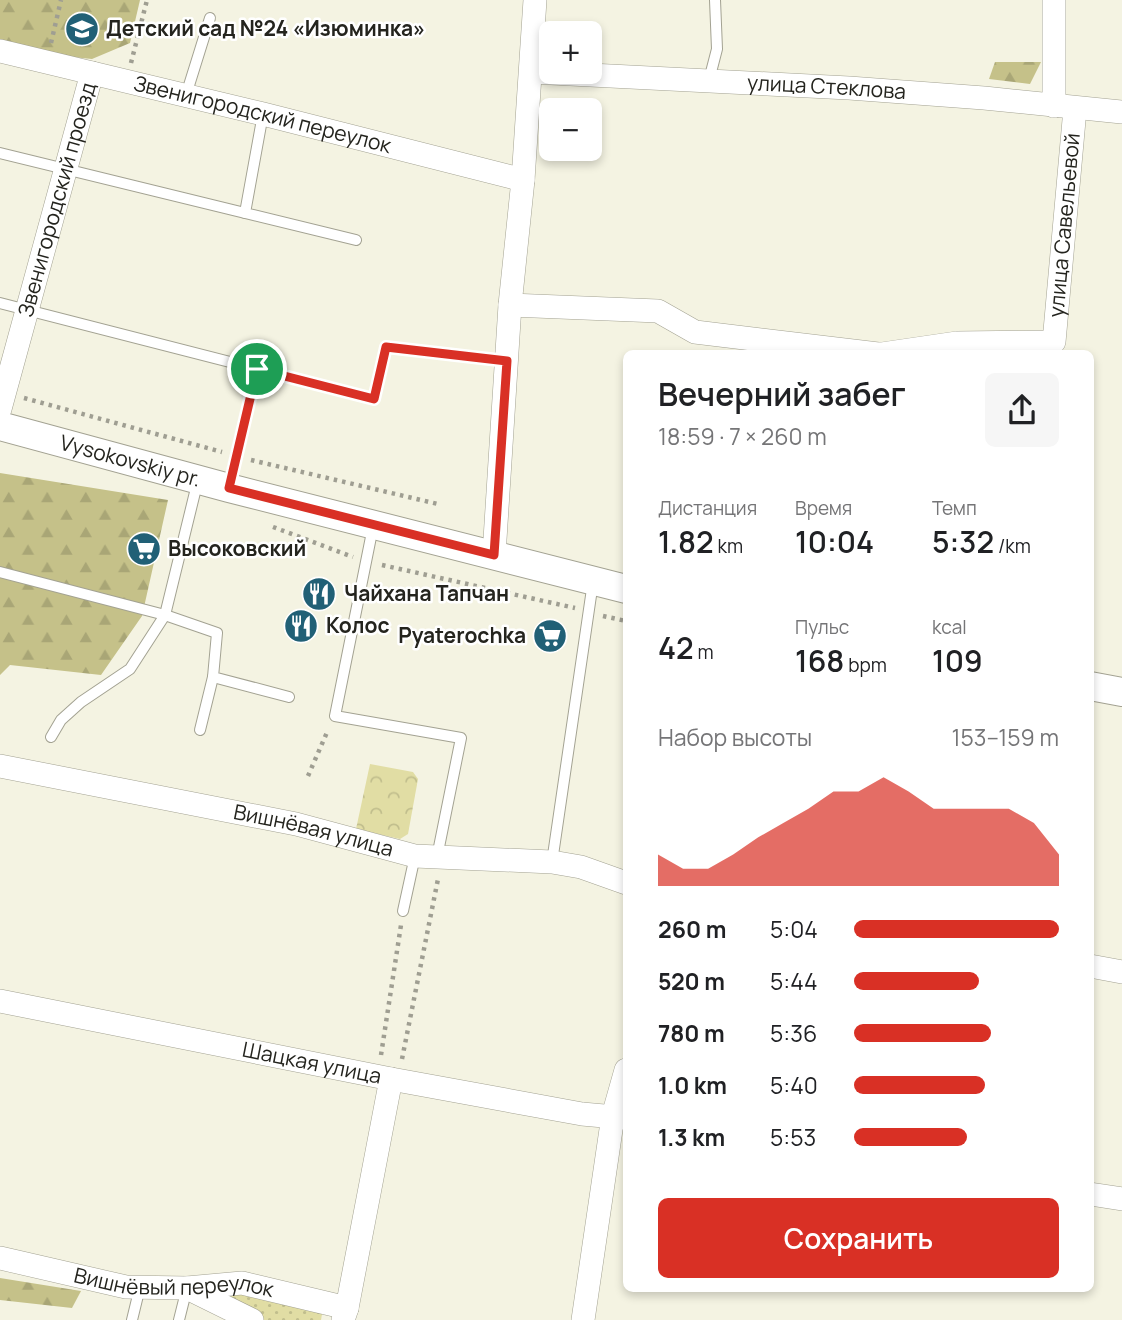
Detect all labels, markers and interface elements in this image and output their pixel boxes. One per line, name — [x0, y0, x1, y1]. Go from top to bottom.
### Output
school or university icon: Детский сад №24 «Изюминка» — [63, 10, 101, 48]
place label: Детский сад №24 «Изюминка» — [106, 14, 425, 42]
map controls — [539, 21, 602, 161]
button: + — [539, 21, 602, 84]
street label: улица Стеклова — [746, 68, 907, 105]
street label: Звенигородский переулок — [131, 69, 395, 159]
street label: Звенигородский проезд — [11, 79, 102, 320]
button: − — [539, 98, 602, 161]
street label: улица Савельевой — [1041, 132, 1086, 319]
pin — [227, 339, 287, 399]
icon: arrive — [238, 350, 276, 388]
text: Вечерний забег — [658, 372, 906, 416]
button: share — [985, 373, 1059, 447]
text: 18:59 · 7 × 260 m — [658, 420, 827, 452]
street label: Vysokovskiy pr. — [57, 428, 204, 493]
text: Дистанция — [658, 495, 757, 521]
text: Время — [795, 495, 852, 521]
text: Темп — [932, 495, 977, 521]
text: 1.82 — [658, 521, 714, 562]
text: 10:04 — [795, 521, 874, 562]
text: 5:32 — [932, 521, 994, 562]
supermarket icon: Высоковский — [125, 530, 163, 568]
text: km — [714, 533, 743, 559]
text: /km — [994, 533, 1031, 559]
place label: Высоковский — [168, 534, 306, 562]
restaurant icon: Чайхана Тапчан — [300, 575, 338, 613]
place label: Чайхана Тапчан — [344, 579, 509, 607]
restaurant icon: Колос — [282, 607, 320, 645]
place label: Колос — [326, 611, 390, 639]
text: Пульс — [795, 614, 849, 640]
text: kcal — [932, 614, 967, 640]
supermarket icon: Pyaterochka — [531, 617, 569, 655]
place label: Pyaterochka — [398, 621, 526, 649]
text: 42 — [658, 627, 694, 668]
text: m — [694, 639, 714, 665]
text: 168 — [795, 640, 844, 681]
text: 109 — [932, 640, 983, 681]
text: bpm — [844, 652, 887, 678]
text: Набор высоты — [658, 721, 812, 753]
text: 153–159 m — [951, 721, 1059, 753]
street label: Вишнёвая улица — [231, 797, 397, 863]
text: 260 m — [658, 913, 726, 945]
text: 5:04 — [770, 913, 818, 945]
text: 520 m — [658, 965, 725, 997]
text: 5:44 — [770, 965, 818, 997]
text: 780 m — [658, 1017, 725, 1049]
text: 5:36 — [770, 1017, 817, 1049]
street label: Шацкая улица — [240, 1035, 384, 1090]
text: 1.0 km — [658, 1069, 727, 1101]
text: 5:40 — [770, 1069, 818, 1101]
text: 1.3 km — [658, 1121, 725, 1153]
text: 5:53 — [770, 1121, 816, 1153]
button: Сохранить — [658, 1198, 1059, 1278]
street label: Вишнёвый переулок — [71, 1261, 277, 1303]

